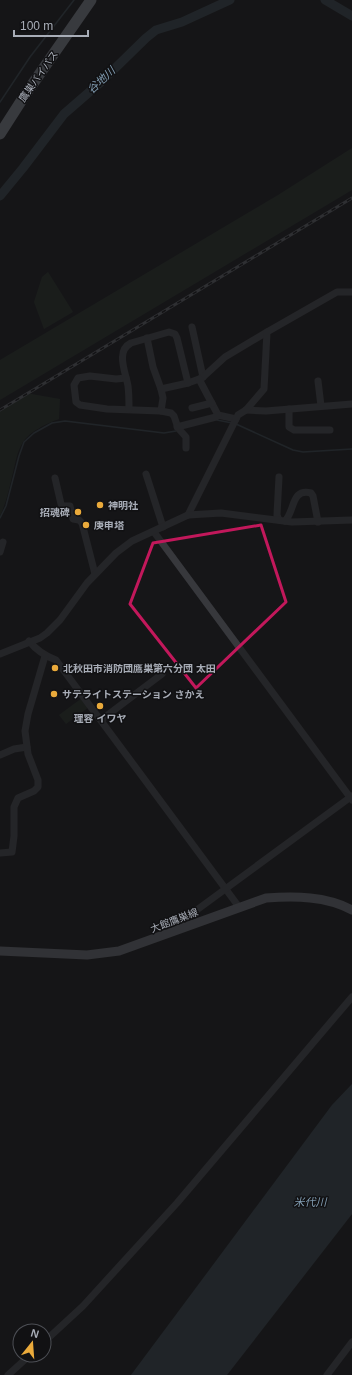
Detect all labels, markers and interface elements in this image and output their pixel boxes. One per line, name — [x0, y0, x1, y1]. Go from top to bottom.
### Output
scale bar — [14, 12, 88, 38]
text: 100 m — [20, 19, 53, 33]
street label: 鷹巣バイパス — [17, 49, 60, 104]
water label: 谷地川 — [85, 64, 118, 96]
marker: 神明社 — [95, 500, 105, 510]
place label: 神明社 — [108, 500, 139, 511]
place label: 招魂碑 — [39, 507, 70, 518]
marker: 招魂碑 — [73, 507, 83, 517]
marker: 庚申塔 — [81, 520, 91, 530]
place label: 庚申塔 — [93, 520, 125, 531]
marker: 北秋田市消防団鷹巣第六分団 太田 — [50, 663, 60, 673]
place label: 北秋田市消防団鷹巣第六分団 太田 — [63, 663, 216, 674]
marker: サテライトステーション さかえ — [49, 689, 59, 699]
place label: サテライトステーション さかえ — [62, 689, 205, 700]
marker: 理容 イワヤ — [95, 701, 105, 711]
place label: 理容 イワヤ — [74, 713, 126, 724]
street label: 大館鷹巣線 — [149, 906, 199, 935]
water label: 米代川 — [294, 1196, 327, 1208]
north arrow — [12, 1323, 52, 1363]
text: N — [29, 1327, 41, 1340]

